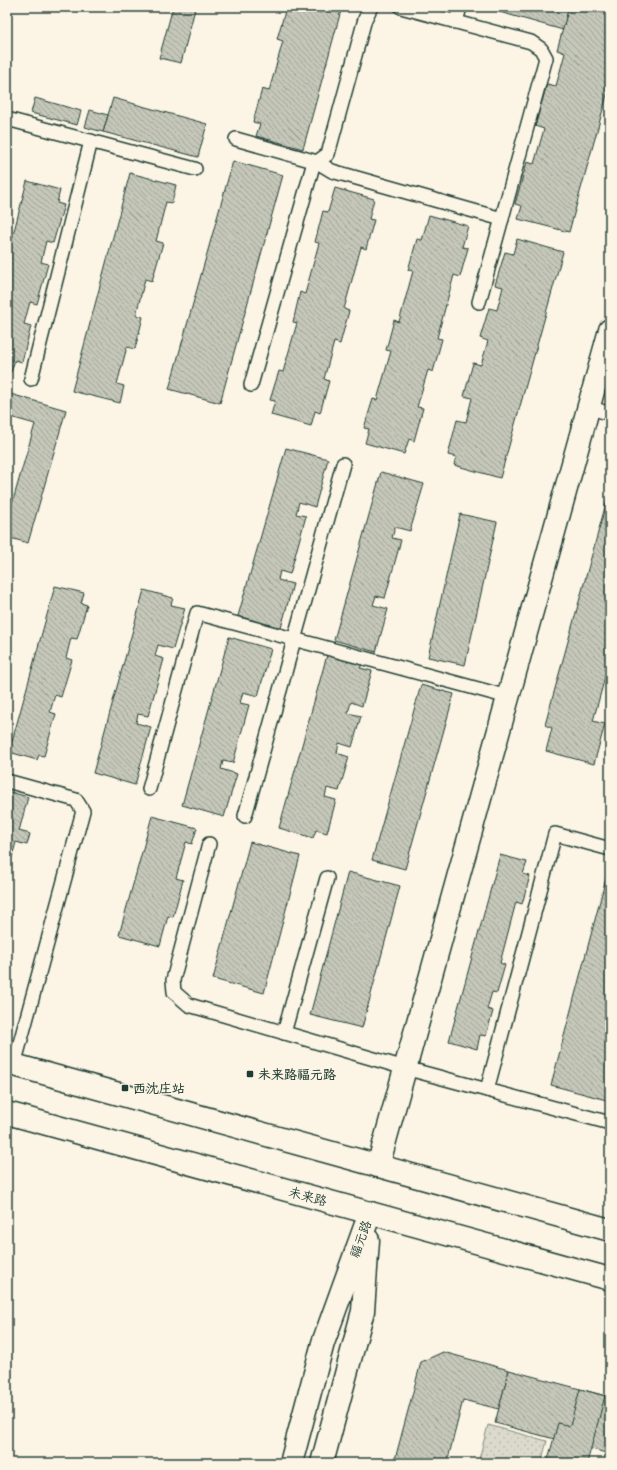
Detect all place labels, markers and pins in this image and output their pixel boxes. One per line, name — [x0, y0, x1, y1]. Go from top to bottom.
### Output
place label: 未来路福元路 — [258, 1064, 336, 1083]
marker: 未来路福元路 — [245, 1069, 255, 1079]
place label: 西沈庄站 — [133, 1078, 185, 1097]
marker: 西沈庄站 — [120, 1083, 130, 1093]

